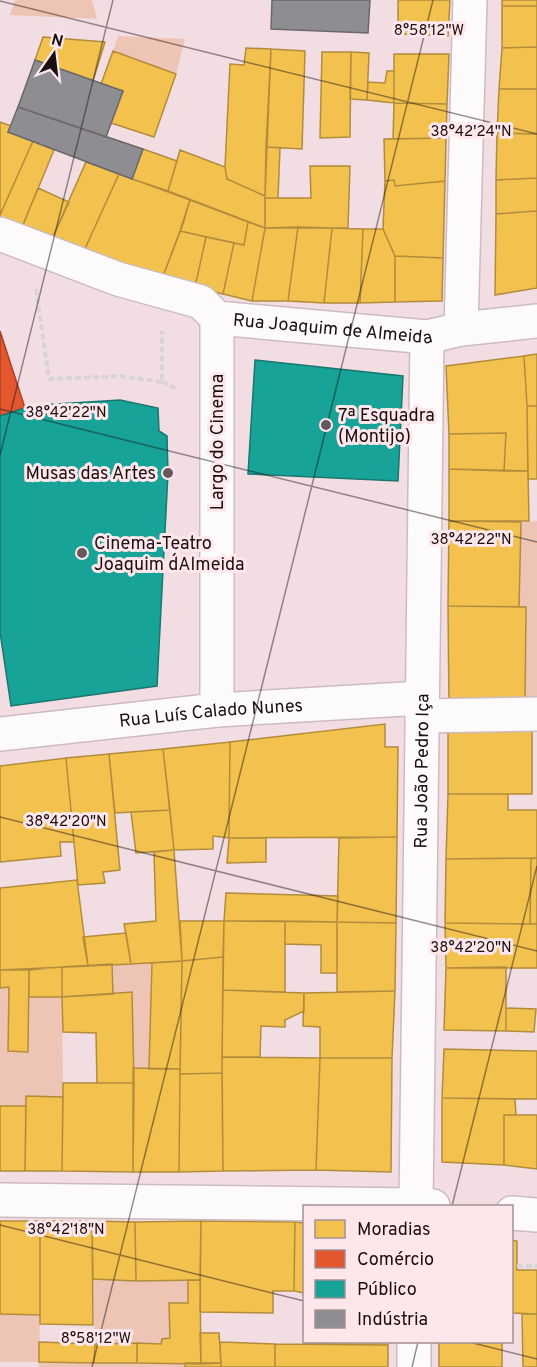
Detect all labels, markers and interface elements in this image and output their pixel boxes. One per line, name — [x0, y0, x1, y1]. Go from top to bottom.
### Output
text: 8°58'12"W — [394, 22, 464, 41]
north arrow — [24, 24, 84, 84]
text: N — [49, 30, 65, 52]
text: 38°42'24"N — [430, 123, 512, 142]
street label: Rua Joaquim de Almeida — [232, 309, 435, 351]
street label: Largo do Cinema — [207, 374, 230, 510]
text: 38°42'22"N — [25, 404, 107, 423]
place label: 7ª Esquadra (Montijo) — [338, 405, 435, 449]
marker: 7ª Esquadra (Montijo) — [319, 418, 333, 432]
place label: Musas das Artes — [25, 463, 156, 486]
marker: Musas das Artes — [161, 466, 175, 480]
text: 38°42'22"N — [430, 531, 512, 550]
place label: Cinema-Teatro Joaquim d´Almeida — [94, 533, 245, 577]
marker: Cinema-Teatro Joaquim d´Almeida — [75, 546, 89, 560]
street label: Rua João Pedro Iça — [411, 693, 435, 849]
street label: Rua Luís Calado Nunes — [118, 695, 304, 734]
text: 38°42'20"N — [25, 813, 107, 832]
text: 38°42'20"N — [430, 939, 512, 958]
legend — [303, 1205, 513, 1343]
text: Moradias — [357, 1219, 430, 1242]
text: 38°42'18"N — [27, 1221, 105, 1240]
text: Comércio — [357, 1249, 434, 1272]
text: Público — [357, 1279, 417, 1302]
text: Indústria — [357, 1309, 428, 1332]
text: 8°58'12"W — [61, 1330, 131, 1349]

